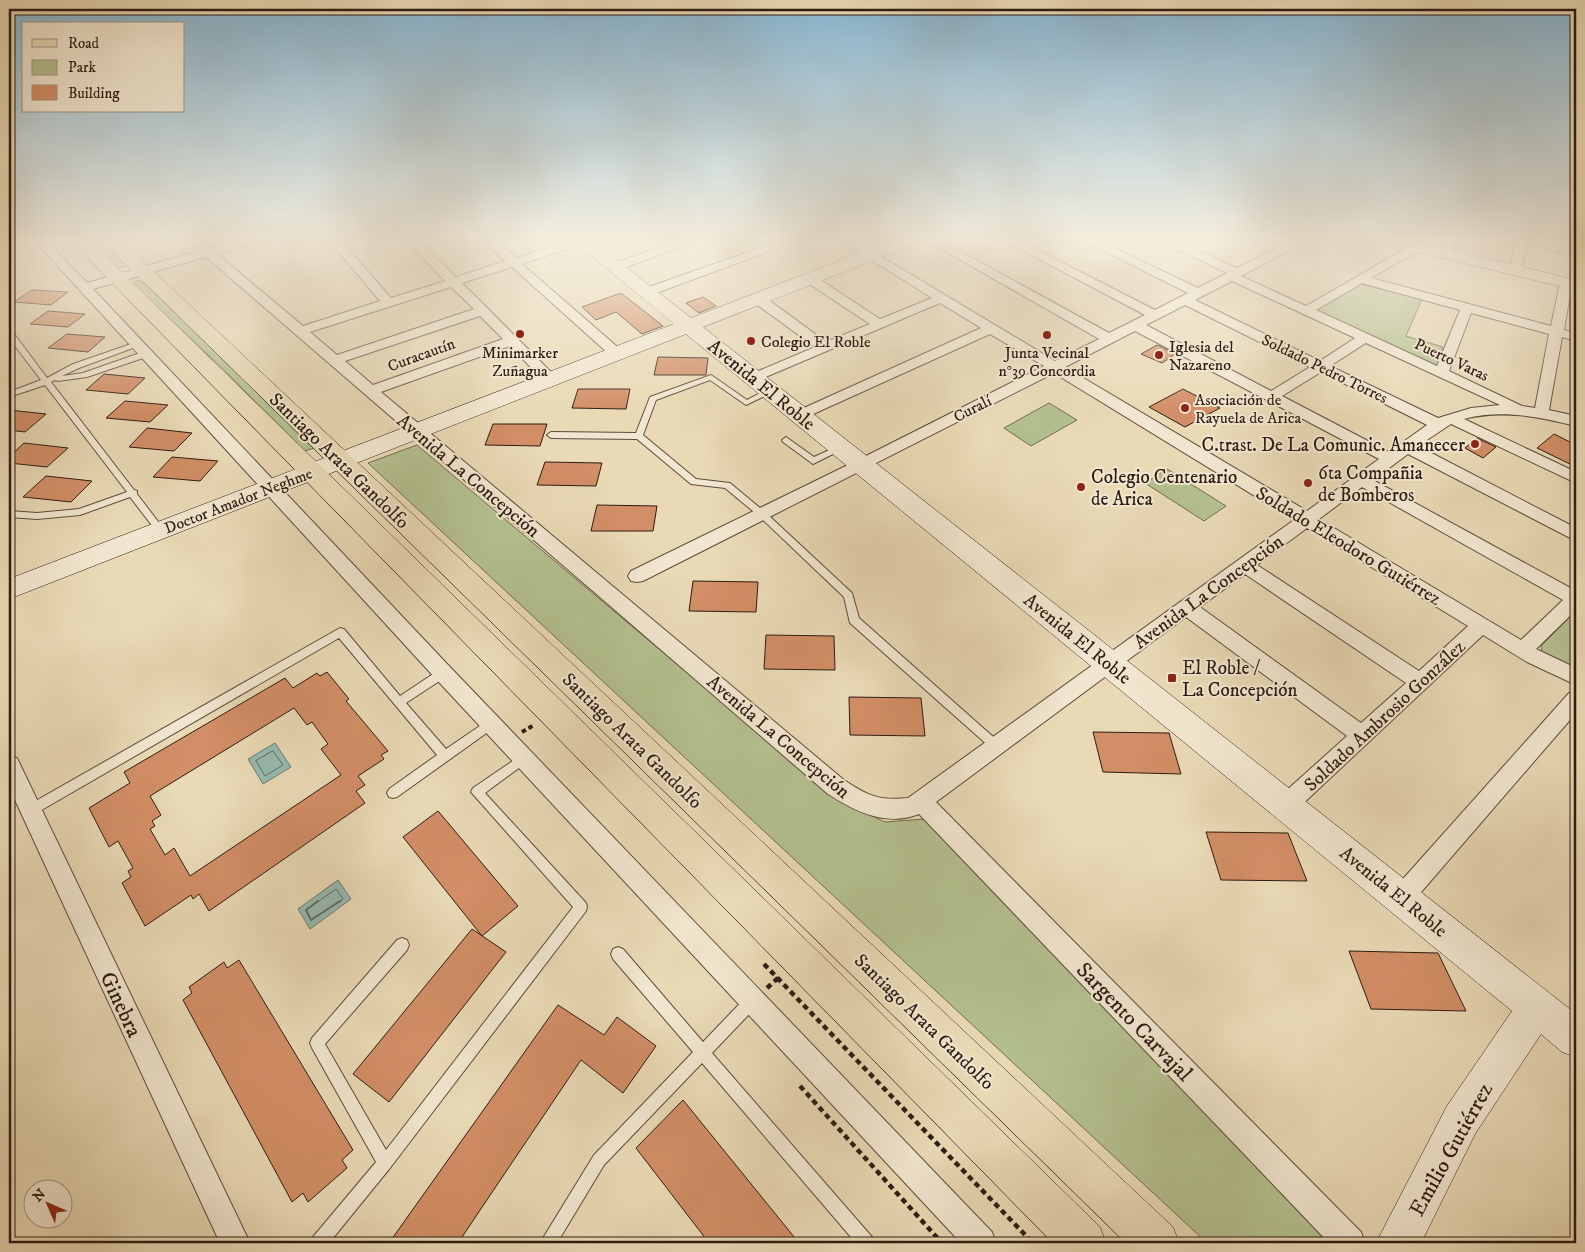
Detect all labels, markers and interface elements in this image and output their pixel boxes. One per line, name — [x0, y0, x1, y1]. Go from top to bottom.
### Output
legend — [22, 22, 185, 112]
text: Road — [68, 34, 100, 53]
text: Park — [68, 58, 97, 77]
text: Building — [68, 84, 120, 103]
marker: Minimarker Zuñagua — [514, 328, 526, 340]
marker: Junta Vecinal n°39 Concordia — [1041, 329, 1053, 341]
street label: Soldado Pedro Torres — [1258, 330, 1391, 408]
place label: Colegio El Roble — [761, 332, 871, 352]
street label: Curacautín — [385, 333, 458, 376]
street label: Puerto Varas — [1411, 334, 1492, 386]
street label: Avenida El Roble — [703, 335, 820, 436]
marker: Colegio El Roble — [745, 335, 757, 347]
place label: Iglesia del Nazareno — [1169, 337, 1234, 375]
place label: Minimarker Zuñagua — [482, 343, 558, 381]
place label: Junta Vecinal n°39 Concordia — [998, 343, 1096, 381]
marker: Iglesia del Nazareno — [1153, 349, 1165, 361]
street label: Santiago Arata Gandolfo — [264, 388, 414, 534]
street label: Curalí — [950, 390, 996, 427]
place label: Asociación de Rayuela de Arica — [1195, 390, 1302, 428]
marker: Asociación de Rayuela de Arica — [1179, 402, 1191, 414]
street label: Avenida La Concepción — [392, 410, 544, 543]
place label: C.trast. De La Comunic. Amanecer — [1202, 434, 1465, 457]
marker: C.trast. De La Comunic. Amanecer — [1469, 438, 1481, 450]
place label: 6ta Compañia de Bomberos — [1318, 462, 1423, 507]
street label: Doctor Amador Neghme — [161, 463, 316, 538]
place label: Colegio Centenario de Arica — [1091, 466, 1237, 511]
marker: 6ta Compañia de Bomberos — [1302, 477, 1314, 489]
marker: Colegio Centenario de Arica — [1075, 481, 1087, 493]
street label: Soldado Eleodoro Gutiérrez — [1251, 482, 1445, 611]
street label: Avenida La Concepción — [1129, 530, 1288, 654]
street label: Avenida El Roble — [1019, 589, 1136, 690]
street label: Soldado Ambrosio González — [1300, 635, 1470, 797]
place label: El Roble / La Concepción — [1182, 657, 1297, 702]
street label: Santiago Arata Gandolfo — [557, 668, 707, 814]
street label: Avenida La Concepción — [702, 671, 854, 804]
marker: El Roble / La Concepción — [1166, 672, 1178, 684]
street label: Avenida El Roble — [1335, 842, 1452, 943]
street label: Santiago Arata Gandolfo — [849, 949, 999, 1095]
street label: Sargento Carvajal — [1070, 957, 1198, 1088]
street label: Ginebra — [94, 968, 148, 1042]
street label: Emilio Gutiérrez — [1404, 1078, 1499, 1221]
north arrow — [22, 1180, 72, 1230]
text: N — [29, 1185, 50, 1206]

